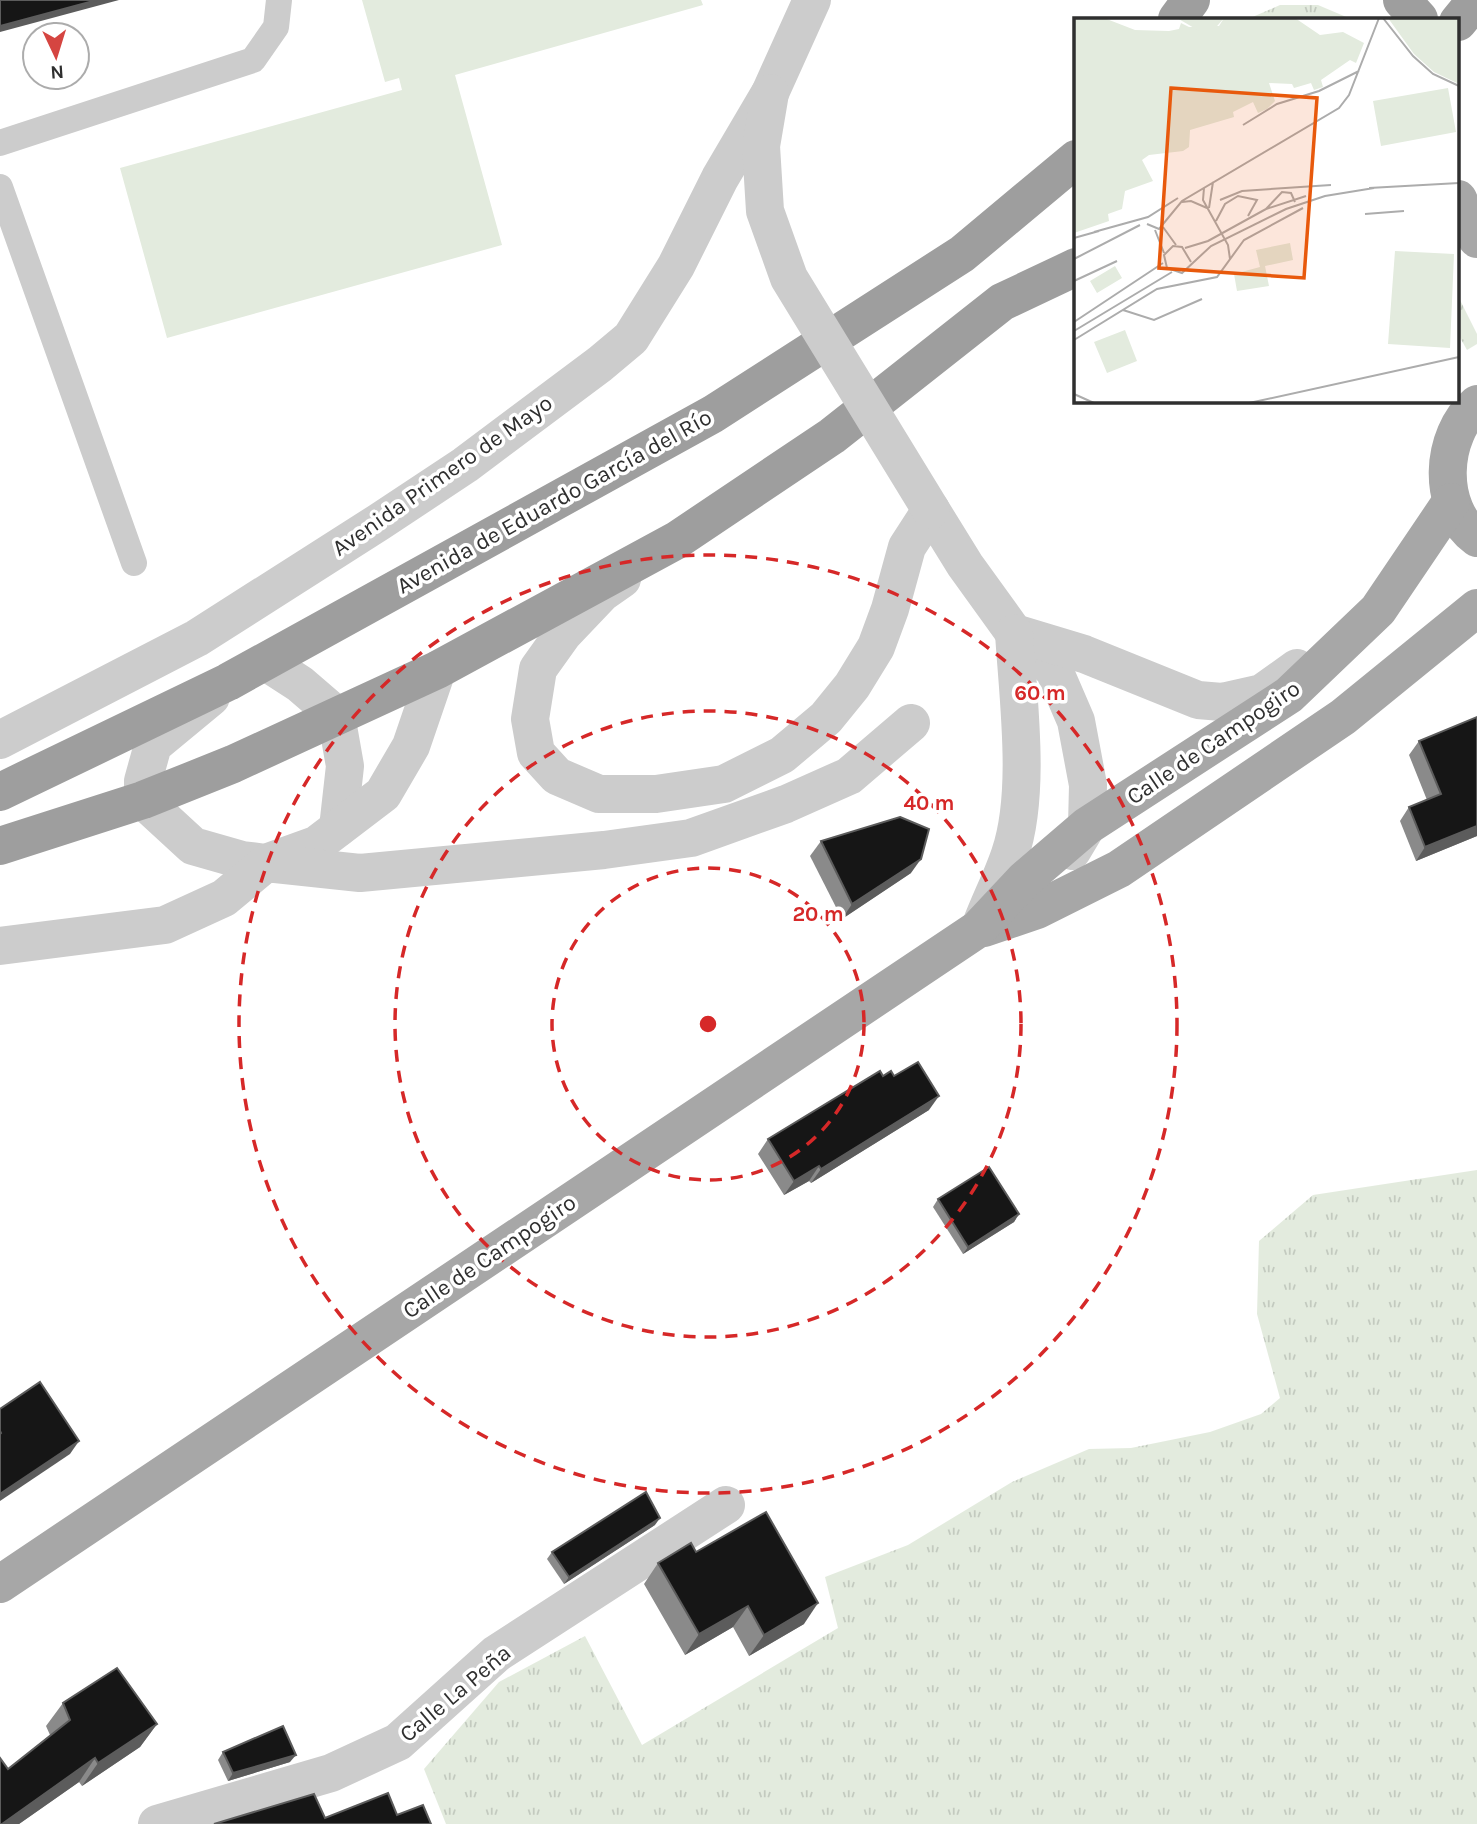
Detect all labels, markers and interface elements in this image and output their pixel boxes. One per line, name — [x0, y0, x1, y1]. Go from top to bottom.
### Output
inset map — [1074, 18, 1460, 402]
north arrow — [21, 21, 91, 91]
text: N — [50, 61, 65, 83]
street label: Avenida Primero de Mayo — [327, 389, 558, 562]
street label: Avenida de Eduardo García del Río — [392, 403, 716, 600]
street label: Calle de Campogiro — [1122, 675, 1305, 810]
text: 60 m — [1014, 681, 1066, 705]
text: 40 m — [903, 791, 955, 815]
text: 20 m — [792, 902, 844, 926]
centre of rings — [696, 1012, 720, 1036]
street label: Calle de Campogiro — [398, 1189, 581, 1324]
street label: Calle La Peña — [394, 1639, 516, 1748]

